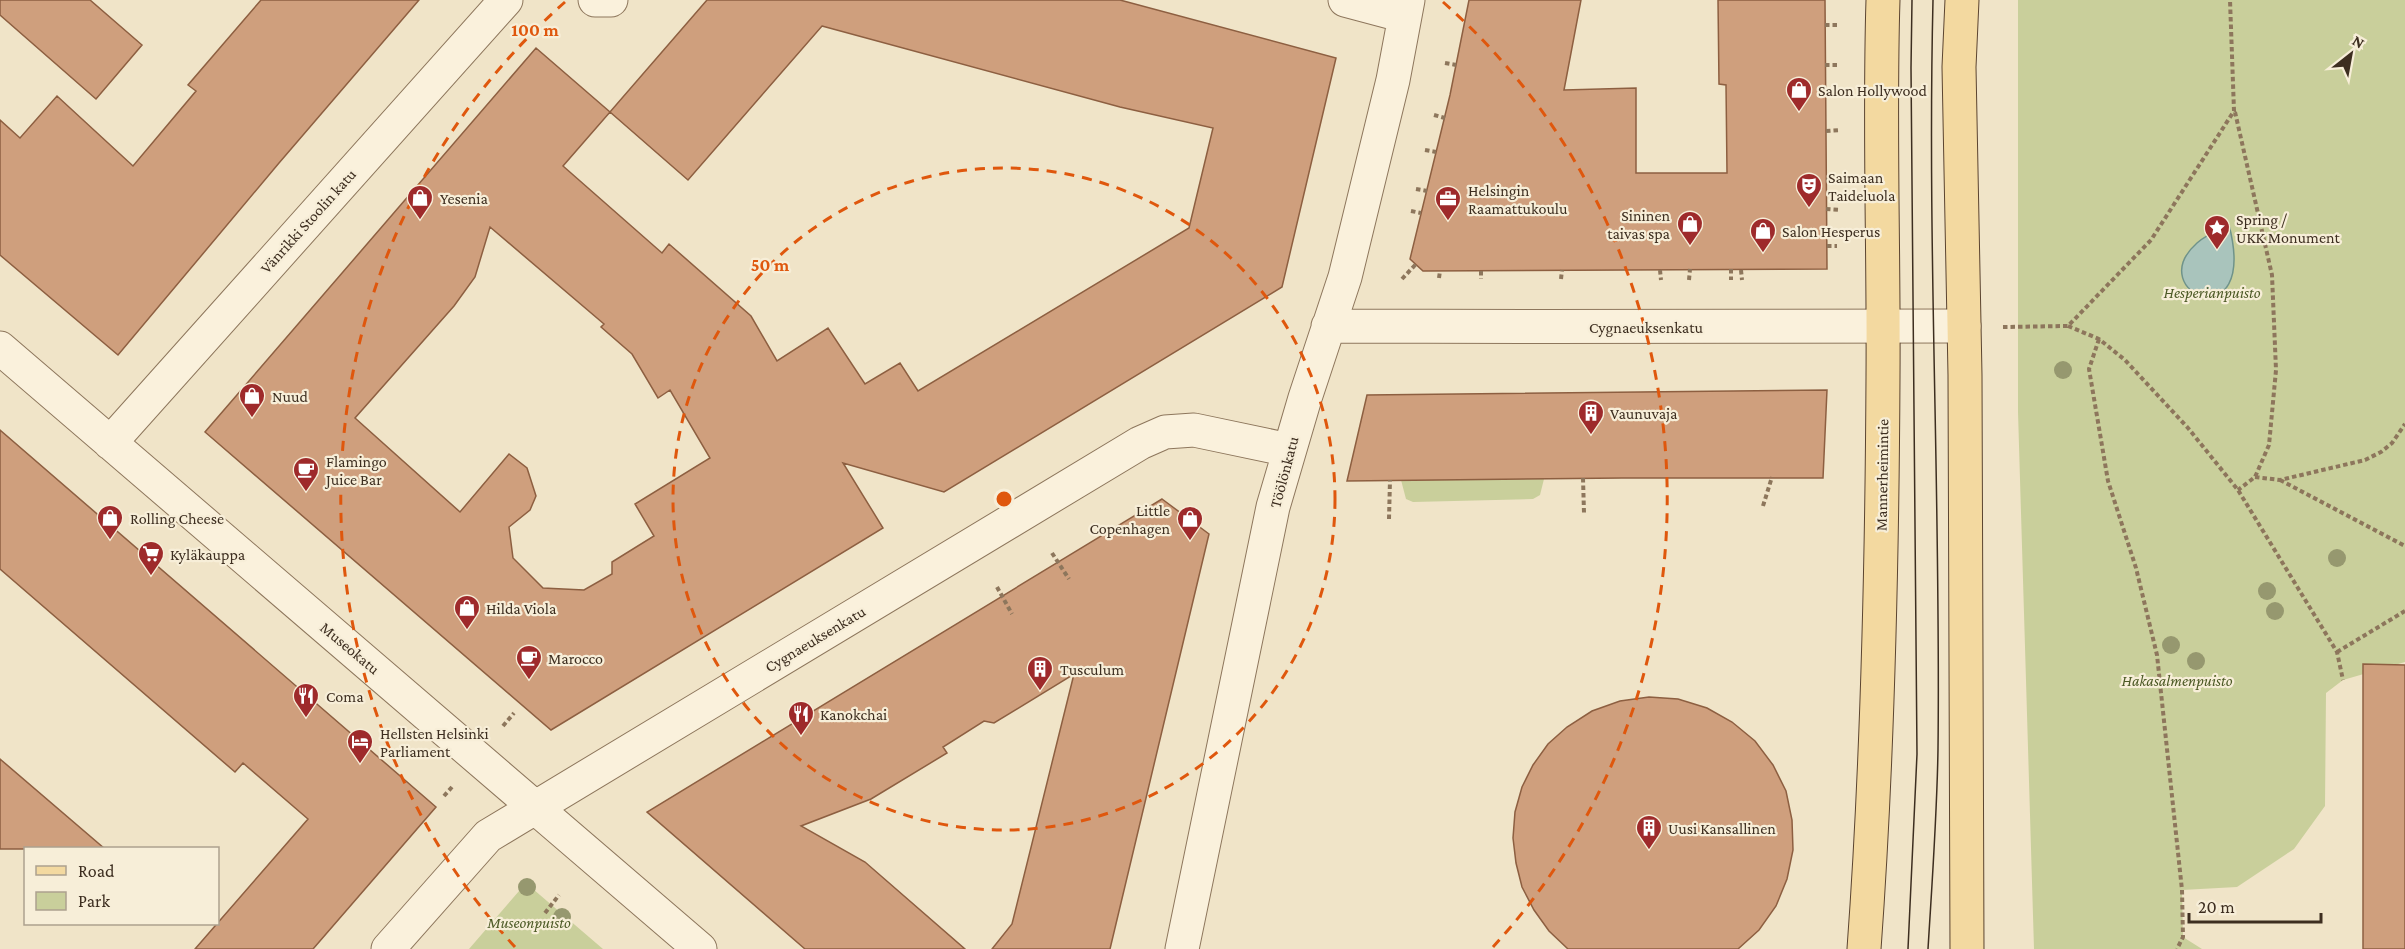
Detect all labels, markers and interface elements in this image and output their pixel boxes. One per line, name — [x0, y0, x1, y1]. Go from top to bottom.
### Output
text: 100 m — [511, 20, 559, 40]
north arrow — [2321, 24, 2381, 84]
text: N — [2349, 31, 2368, 52]
shop icon: Salon Hollywood — [1784, 75, 1814, 113]
place label: Salon Hollywood — [1818, 82, 1927, 100]
street label: Vänrikki Stoolin katu — [257, 165, 360, 276]
place label: Saimaan Taideluola — [1828, 169, 1896, 204]
theatre icon: Saimaan Taideluola — [1794, 171, 1824, 209]
place label: Helsingin Raamattukoulu — [1468, 182, 1568, 217]
shop icon: Yesenia — [405, 183, 435, 221]
office icon: Helsingin Raamattukoulu — [1433, 184, 1463, 222]
place label: Yesenia — [440, 190, 489, 207]
place label: Sininen taivas spa — [1607, 207, 1671, 243]
shop icon: Sininen taivas spa — [1675, 209, 1705, 247]
place label: Spring / UKK Monument — [2236, 211, 2341, 246]
place icon: Spring / UKK Monument — [2202, 213, 2232, 251]
shop icon: Salon Hesperus — [1748, 216, 1778, 254]
place label: Salon Hesperus — [1782, 223, 1880, 241]
text: 50 m — [751, 255, 790, 275]
park label: Hesperianpuisto — [2163, 284, 2261, 302]
street label: Cygnaeuksenkatu — [1589, 319, 1704, 337]
shop icon: Nuud — [237, 381, 267, 419]
place label: Nuud — [272, 388, 308, 405]
building icon: Vaunuvaja — [1576, 398, 1606, 436]
place label: Vaunuvaja — [1610, 405, 1678, 423]
street label: Mannerheimintie — [1873, 419, 1891, 531]
street label: Töölönkatu — [1266, 434, 1302, 510]
place label: Flamingo Juice Bar — [324, 453, 387, 489]
cafe icon: Flamingo Juice Bar — [291, 455, 321, 493]
centre of rings — [994, 489, 1014, 509]
place label: Little Copenhagen — [1089, 502, 1170, 538]
shop icon: Rolling Cheese — [95, 503, 125, 541]
shop icon: Little Copenhagen — [1175, 504, 1205, 542]
place label: Rolling Cheese — [130, 510, 224, 528]
supermarket icon: Kyläkauppa — [136, 539, 166, 577]
place label: Kyläkauppa — [170, 546, 246, 564]
shop icon: Hilda Viola — [452, 593, 482, 631]
place label: Hilda Viola — [486, 600, 557, 617]
street label: Cygnaeuksenkatu — [762, 602, 869, 677]
street label: Museokatu — [317, 618, 383, 678]
cafe icon: Marocco — [514, 643, 544, 681]
place label: Marocco — [548, 650, 603, 667]
building icon: Tusculum — [1025, 654, 1055, 692]
place label: Tusculum — [1060, 661, 1124, 678]
park label: Hakasalmenpuisto — [2121, 672, 2233, 690]
restaurant icon: Coma — [291, 681, 321, 719]
place label: Coma — [326, 688, 364, 705]
restaurant icon: Kanokchai — [786, 699, 816, 737]
place label: Kanokchai — [820, 706, 887, 723]
place label: Hellsten Helsinki Parliament — [380, 725, 489, 760]
hotel icon: Hellsten Helsinki Parliament — [345, 727, 375, 765]
building icon: Uusi Kansallinen — [1634, 813, 1664, 851]
place label: Uusi Kansallinen — [1668, 820, 1776, 837]
legend — [24, 847, 219, 925]
text: Road — [78, 861, 115, 881]
scale bar — [2189, 886, 2321, 924]
text: Park — [78, 891, 110, 911]
text: 20 m — [2198, 897, 2235, 917]
park label: Museonpuisto — [486, 914, 571, 932]

